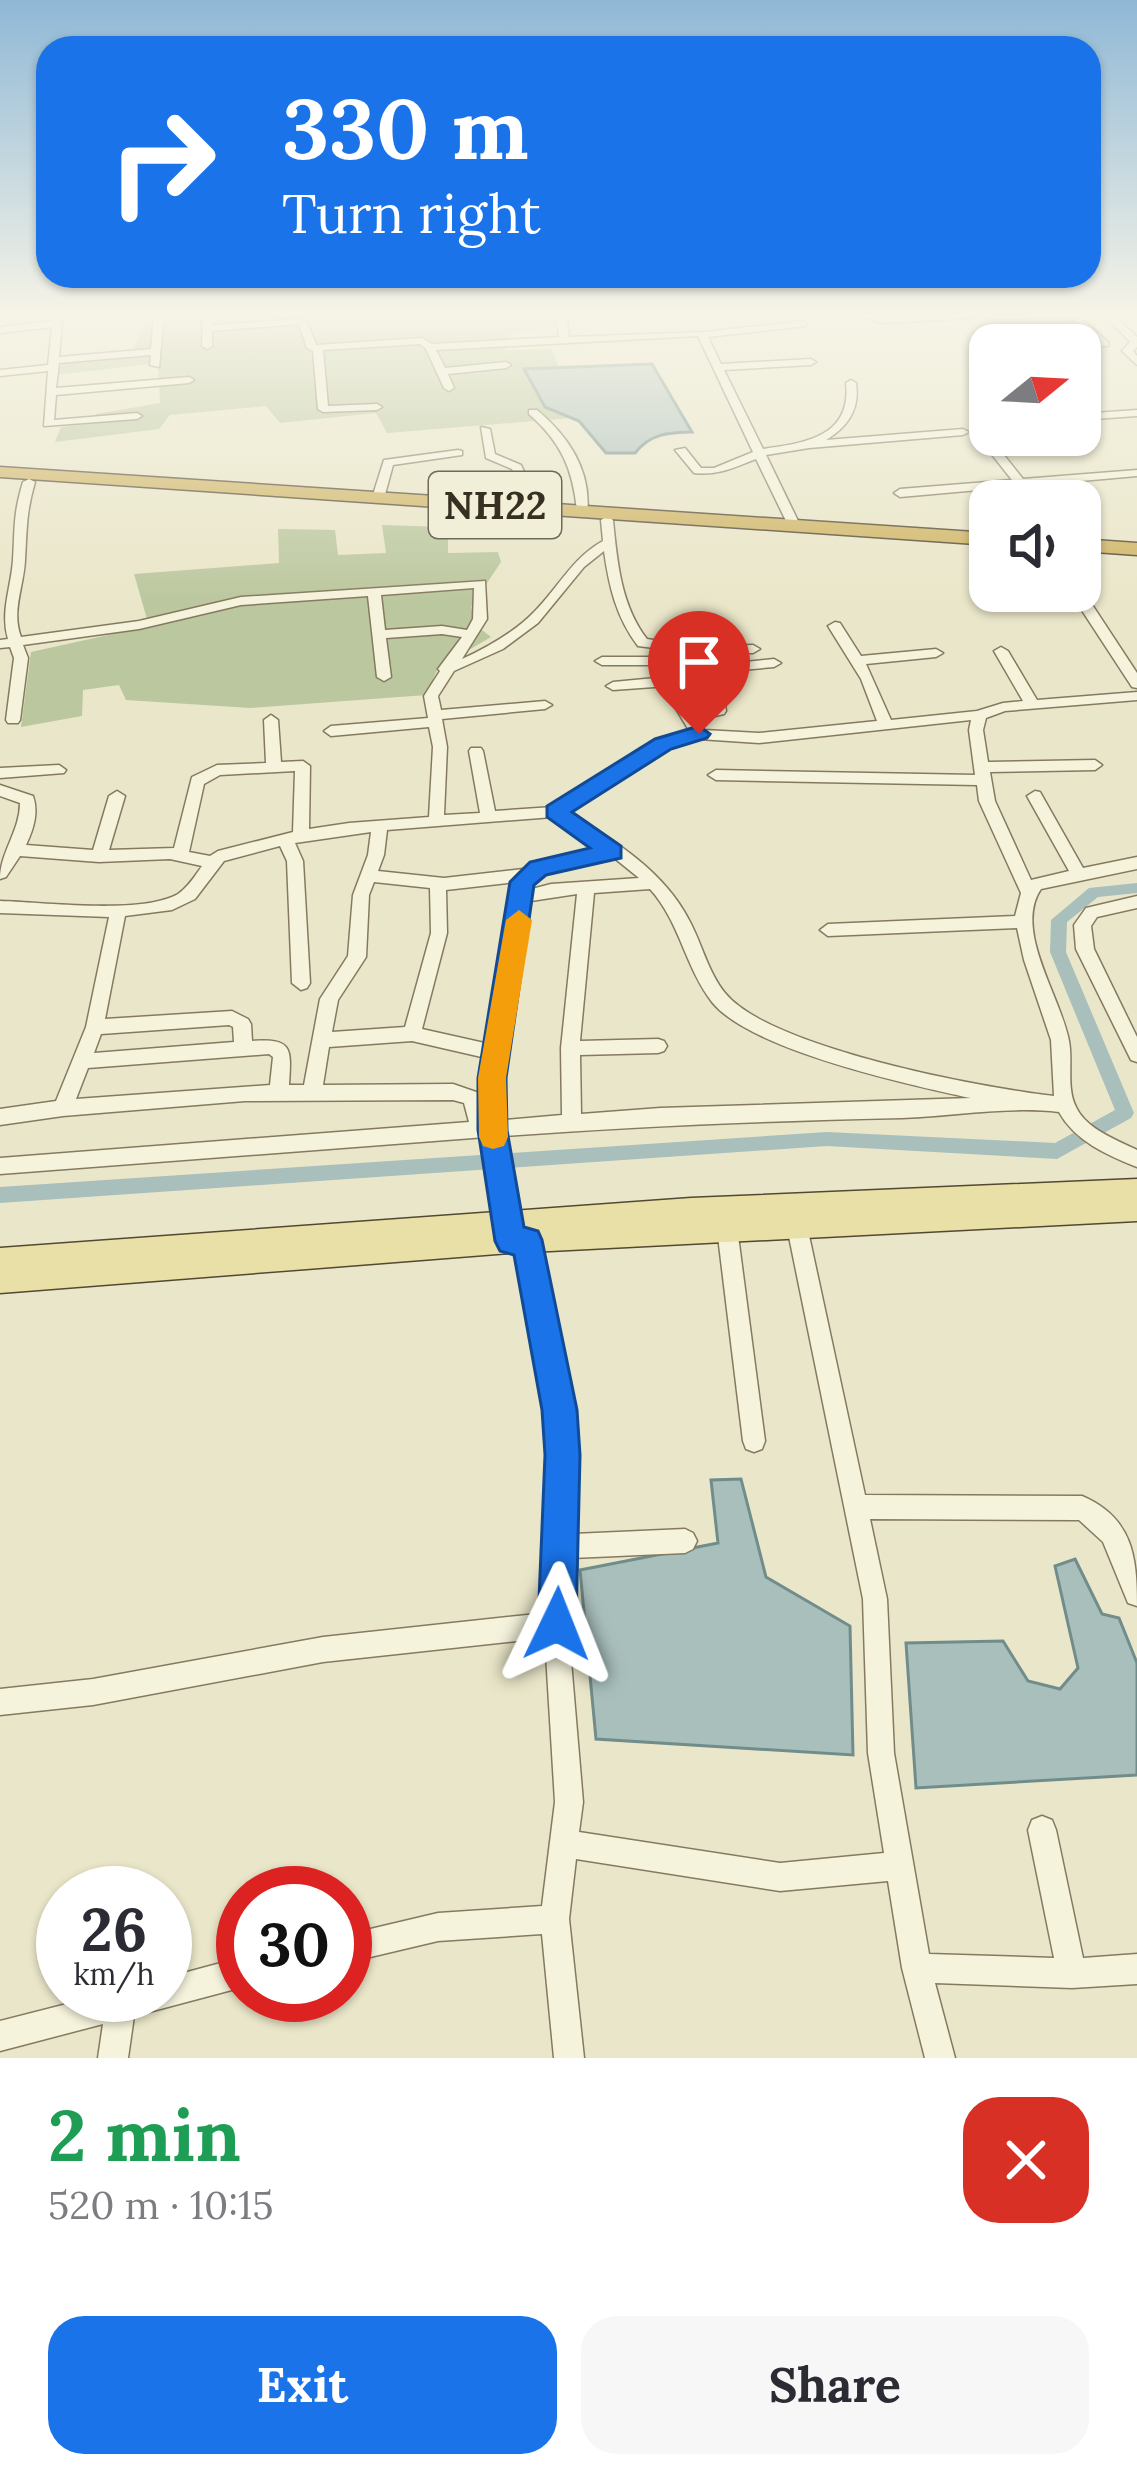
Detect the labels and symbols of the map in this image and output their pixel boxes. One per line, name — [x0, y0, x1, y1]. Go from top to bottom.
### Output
north arrow — [969, 324, 1101, 456]
road number: NH22 — [429, 472, 561, 538]
pin — [648, 611, 750, 734]
position arrow — [494, 1561, 620, 1687]
speed limit sign: 30 — [216, 1866, 372, 2022]

